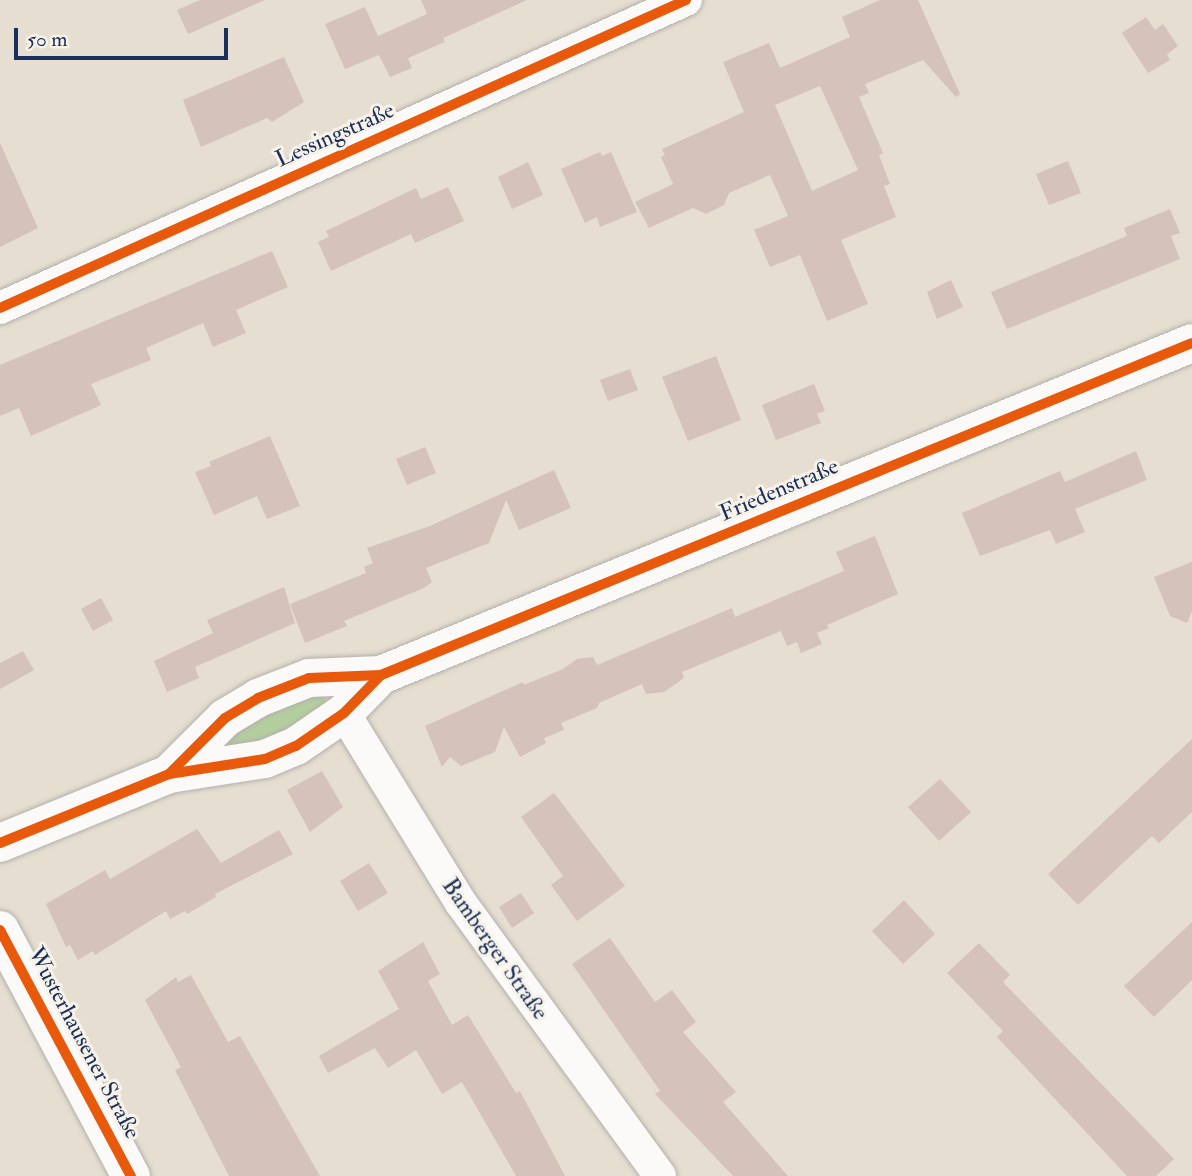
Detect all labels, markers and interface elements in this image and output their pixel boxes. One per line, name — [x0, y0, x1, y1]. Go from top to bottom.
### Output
scale bar — [18, 14, 231, 58]
text: 50 m — [27, 26, 68, 53]
street label: Lessingstraße — [271, 97, 399, 173]
street label: Friedenstraße — [716, 453, 842, 527]
street label: Bamberger Straße — [436, 873, 554, 1025]
street label: Wusterhausener Straße — [22, 942, 146, 1144]

